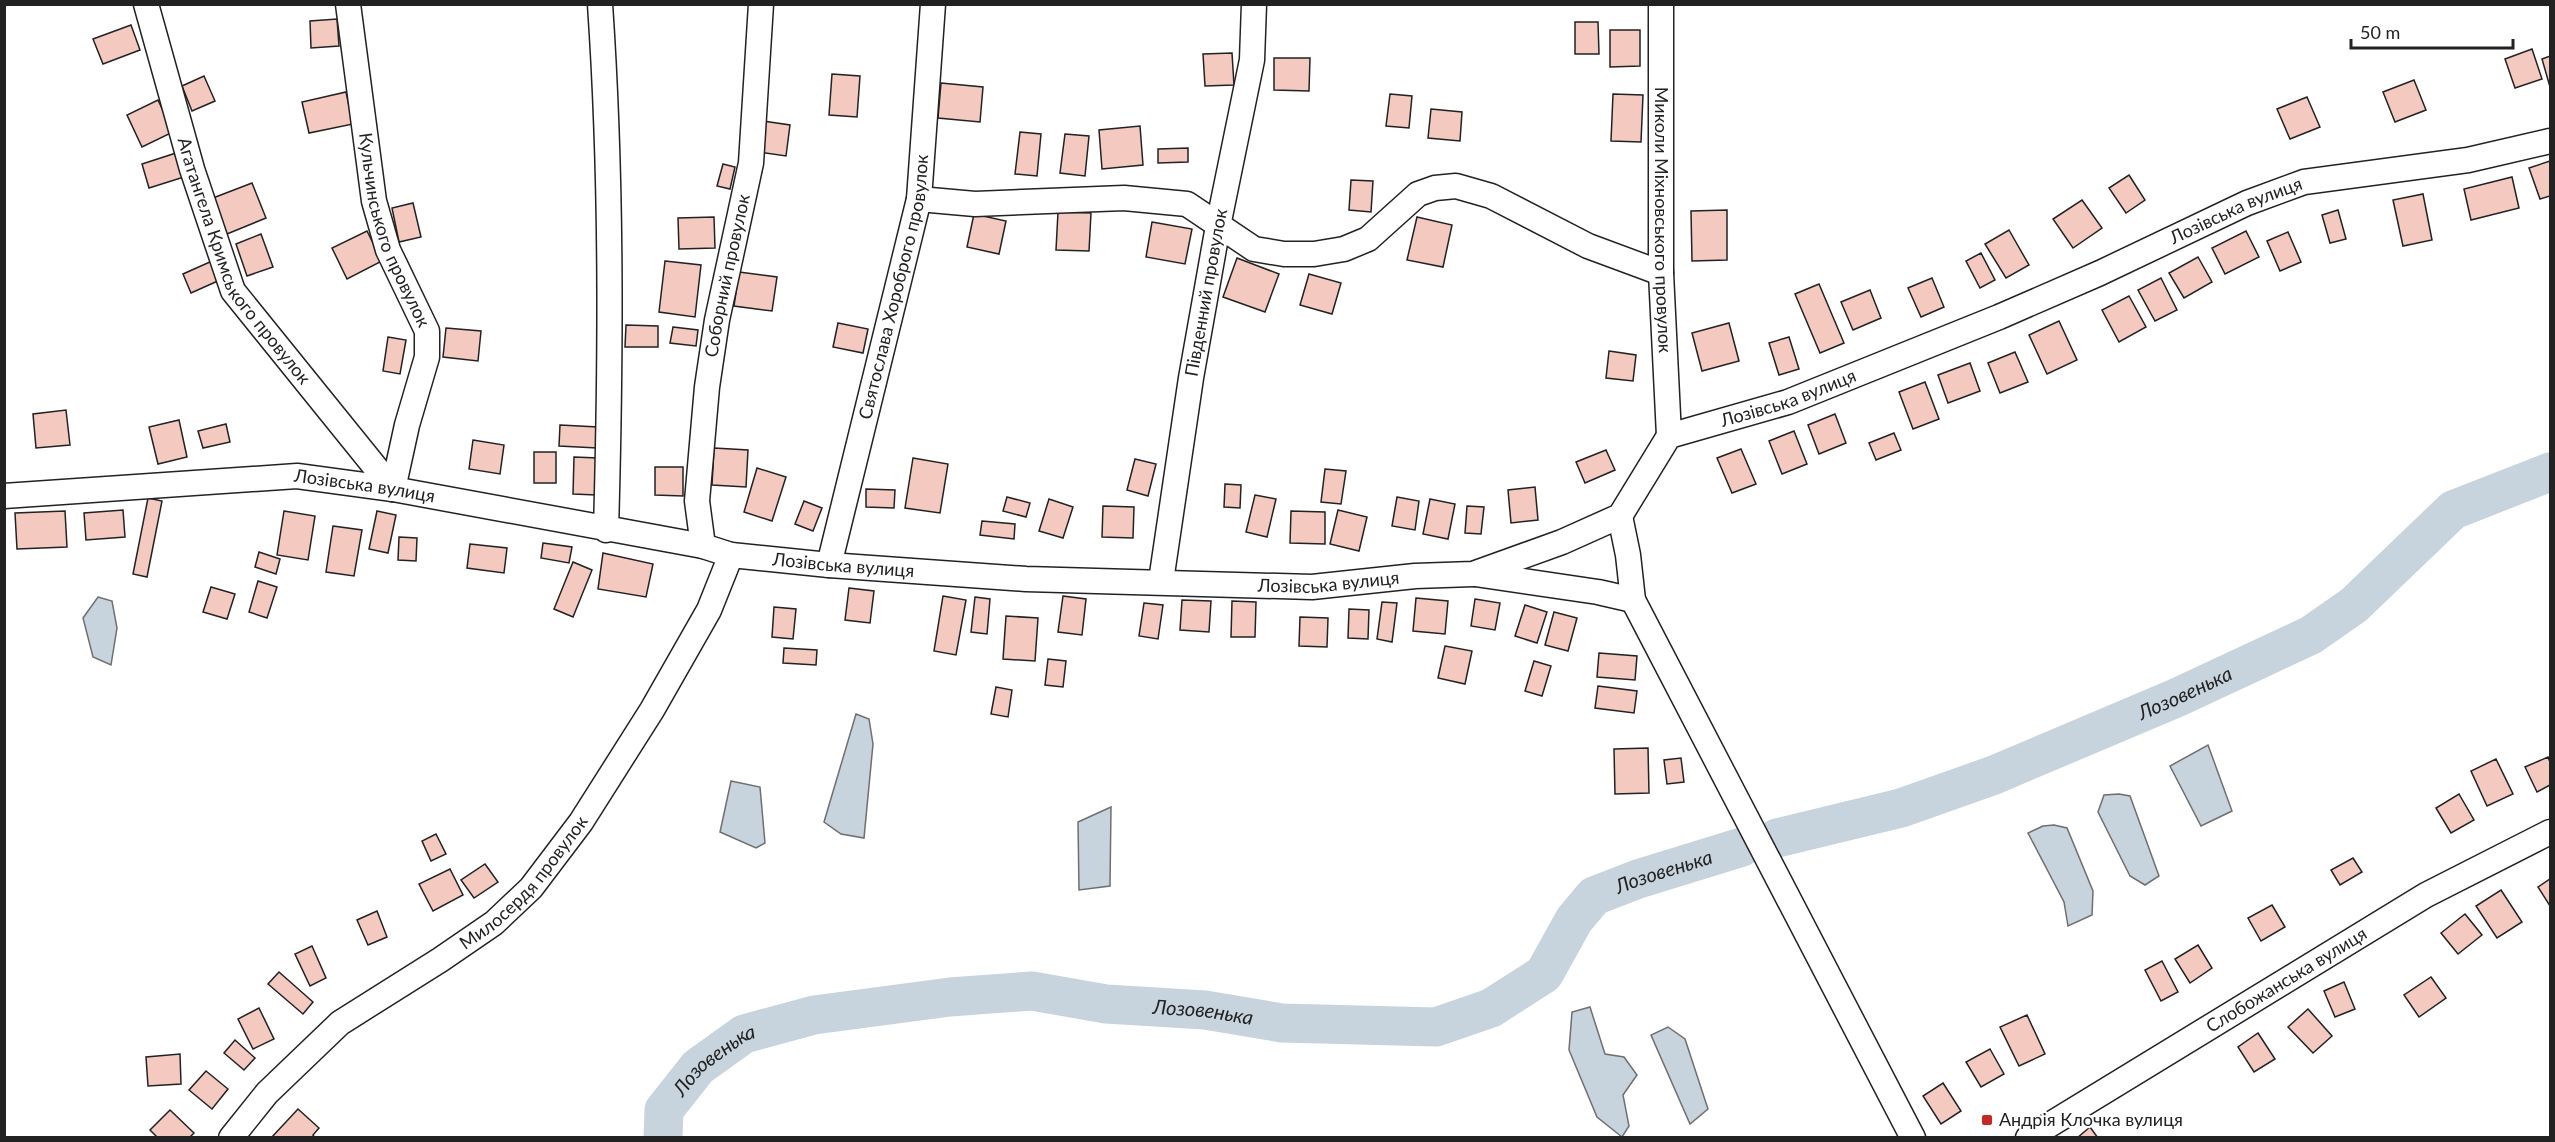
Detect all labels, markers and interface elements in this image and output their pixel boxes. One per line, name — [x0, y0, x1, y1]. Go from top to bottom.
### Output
scale bar — [2351, 12, 2513, 50]
text: 50 m — [2360, 21, 2400, 43]
street label: Миколи Міхновського провулок — [1651, 87, 1677, 354]
street label: Кульчинського провулок — [355, 131, 436, 331]
street label: Агатангела Кримського провулок — [174, 135, 316, 389]
street label: Святослава Хороброго провулок — [853, 153, 932, 421]
street label: Лозівська вулиця — [2165, 172, 2305, 249]
street label: Соборний провулок — [700, 191, 754, 359]
street label: Південний провулок — [1179, 206, 1231, 378]
street label: Лозівська вулиця — [1717, 364, 1859, 431]
street label: Лозівська вулиця — [292, 464, 437, 507]
street label: Лозівська вулиця — [771, 547, 915, 581]
street label: Лозівська вулиця — [1256, 566, 1400, 597]
water label: Лозовенька — [2133, 661, 2235, 724]
street label: Милосердя провулок — [455, 811, 592, 953]
water label: Лозовенька — [1610, 844, 1715, 898]
street label: Слобожанська вулиця — [2202, 922, 2371, 1037]
water label: Лозовенька — [1151, 994, 1255, 1029]
water label: Лозовенька — [667, 1019, 757, 1101]
place label: Андрія Клочка вулиця — [1999, 1108, 2183, 1130]
marker: Андрія Клочка вулиця — [1980, 1113, 1994, 1127]

